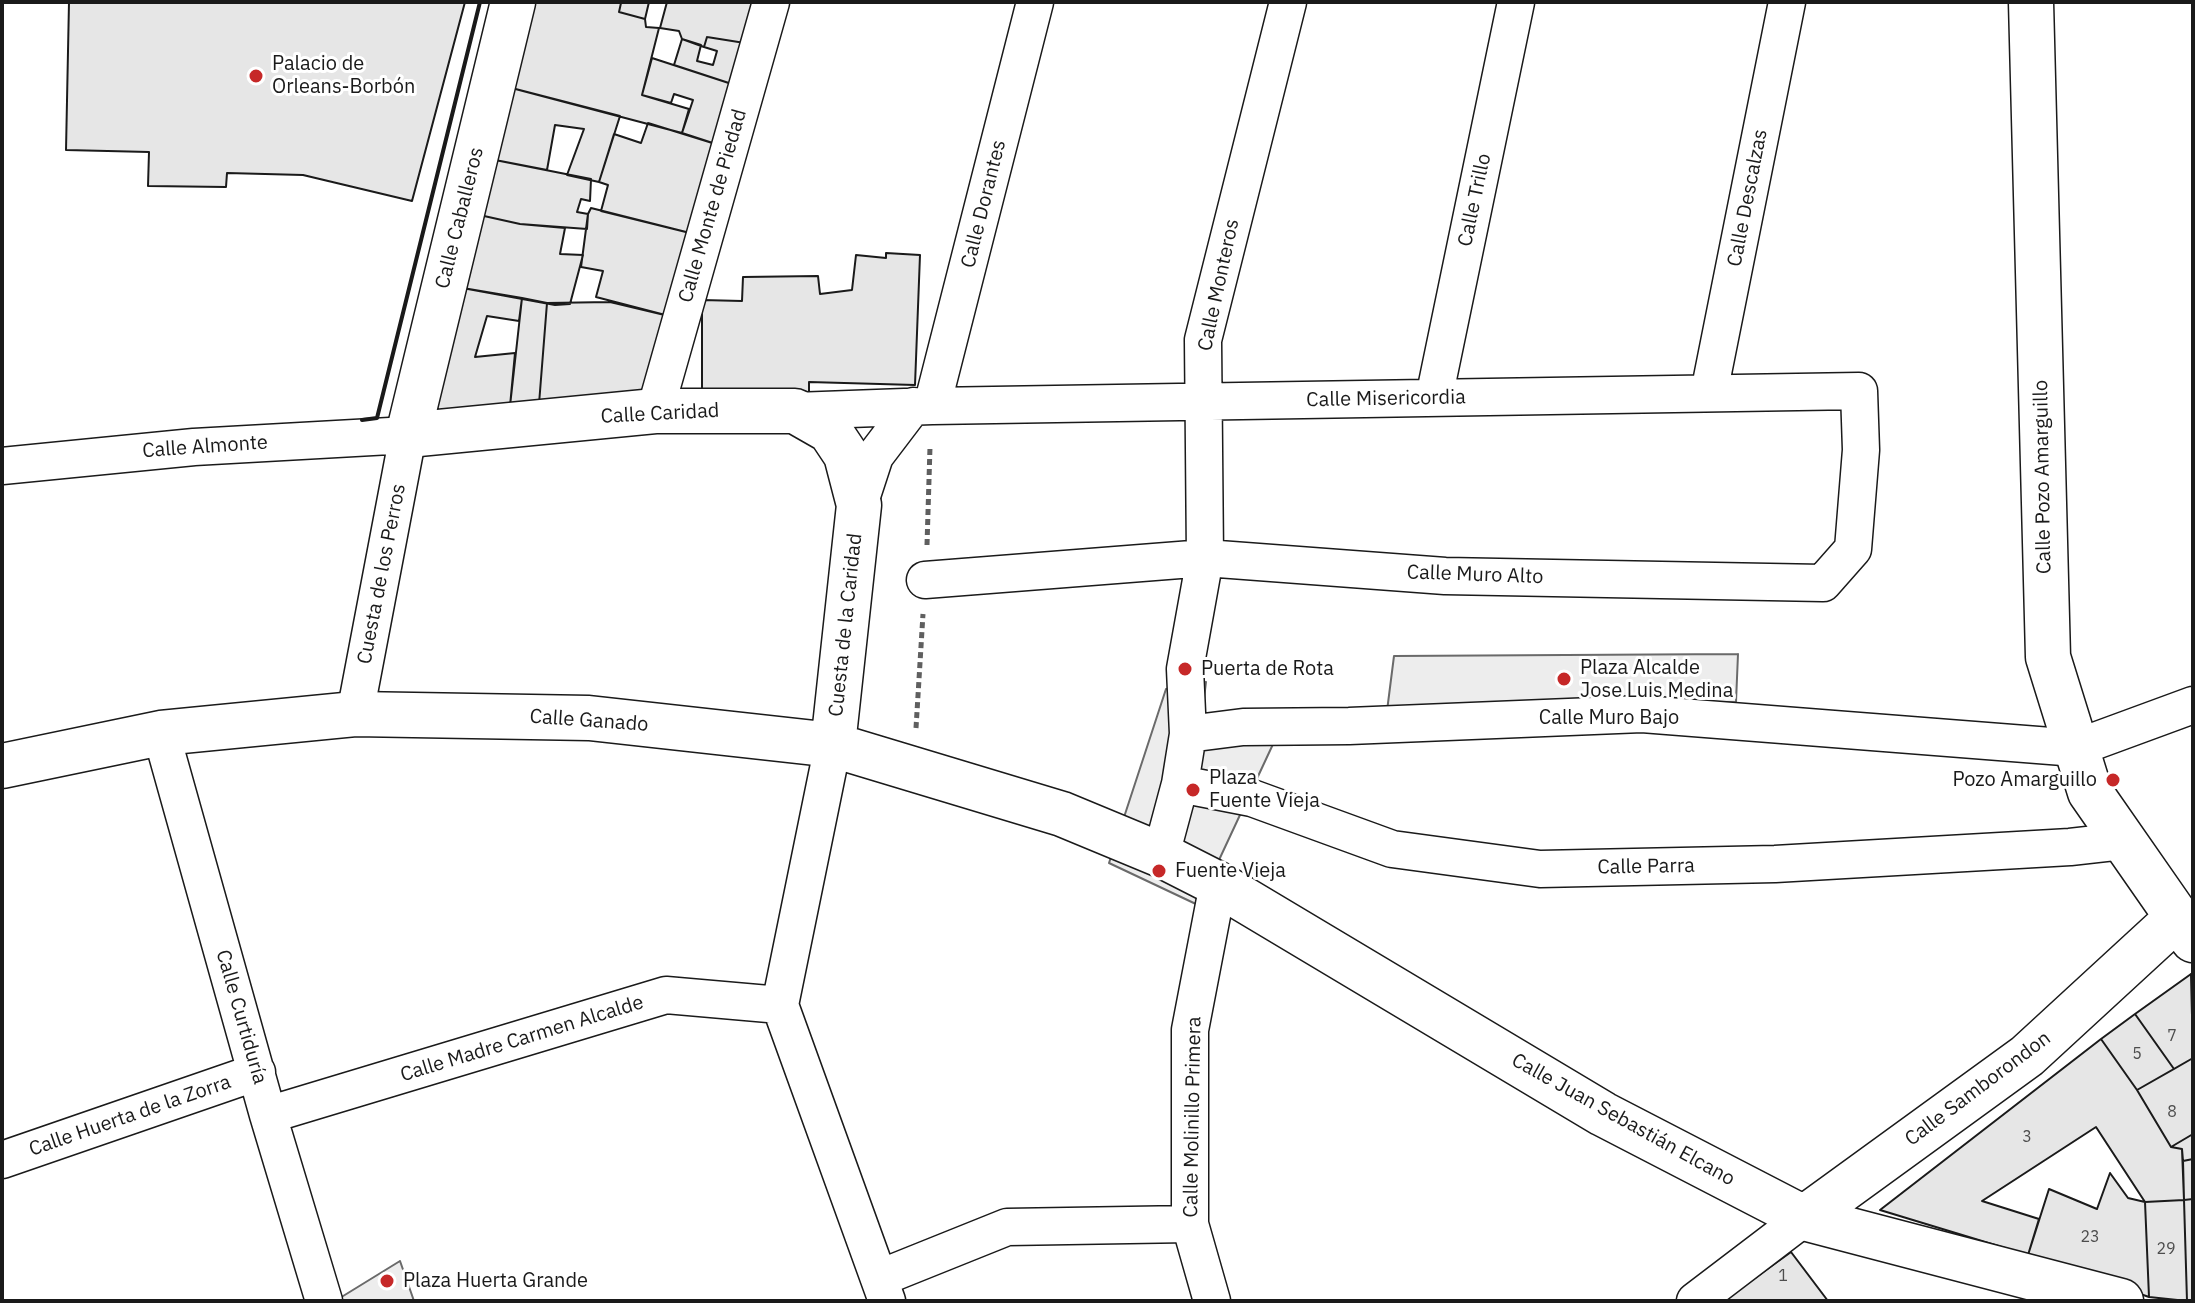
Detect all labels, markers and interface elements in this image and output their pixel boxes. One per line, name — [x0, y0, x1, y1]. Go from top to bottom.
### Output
place label: Palacio de Orleans-Borbón — [272, 52, 415, 99]
marker: Palacio de Orleans-Borbón — [247, 67, 265, 85]
street label: Calle Monte de Piedad — [674, 106, 752, 306]
street label: Calle Descalzas — [1723, 127, 1773, 269]
street label: Calle Dorantes — [956, 137, 1012, 271]
street label: Calle Caballeros — [431, 145, 489, 291]
street label: Calle Trillo — [1453, 151, 1497, 249]
street label: Calle Monteros — [1193, 217, 1245, 353]
street label: Calle Pozo Amarguillo — [2029, 380, 2057, 574]
street label: Calle Misericordia — [1306, 386, 1466, 412]
street label: Calle Caridad — [600, 399, 720, 429]
street label: Calle Almonte — [141, 431, 269, 463]
street label: Cuesta de los Perros — [353, 482, 411, 666]
street label: Cuesta de la Caridad — [824, 532, 868, 718]
street label: Calle Muro Alto — [1406, 561, 1544, 589]
place label: Plaza Alcalde Jose Luis Medina — [1580, 656, 1733, 703]
place label: Puerta de Rota — [1201, 657, 1334, 681]
marker: Puerta de Rota — [1176, 660, 1194, 678]
marker: Plaza Alcalde Jose Luis Medina — [1555, 670, 1573, 688]
street label: Calle Ganado — [529, 705, 649, 737]
street label: Calle Muro Bajo — [1539, 706, 1679, 730]
place label: Plaza Fuente Vieja — [1209, 766, 1320, 813]
place label: Pozo Amarguillo — [1953, 768, 2097, 792]
marker: Pozo Amarguillo — [2104, 771, 2122, 789]
marker: Plaza Fuente Vieja — [1184, 781, 1202, 799]
street label: Calle Parra — [1597, 854, 1695, 880]
place label: Fuente Vieja — [1175, 859, 1286, 883]
marker: Fuente Vieja — [1150, 862, 1168, 880]
street label: Calle Curtiduría — [210, 947, 272, 1087]
street label: Calle Madre Carmen Alcalde — [398, 991, 646, 1087]
street label: Calle Molinillo Primera — [1179, 1016, 1207, 1218]
street label: Calle Samborondon — [1900, 1026, 2056, 1152]
house number: 7 — [2167, 1026, 2177, 1046]
house number: 5 — [2132, 1044, 2142, 1064]
street label: Calle Juan Sebastián Elcano — [1507, 1049, 1739, 1191]
street label: Calle Huerta de la Zorra — [26, 1070, 234, 1162]
house number: 8 — [2167, 1102, 2177, 1122]
house number: 3 — [2022, 1127, 2032, 1147]
house number: 23 — [2080, 1227, 2100, 1247]
house number: 29 — [2156, 1239, 2176, 1259]
house number: 1 — [1778, 1266, 1788, 1286]
place label: Plaza Huerta Grande — [403, 1269, 588, 1293]
marker: Plaza Huerta Grande — [378, 1272, 396, 1290]

